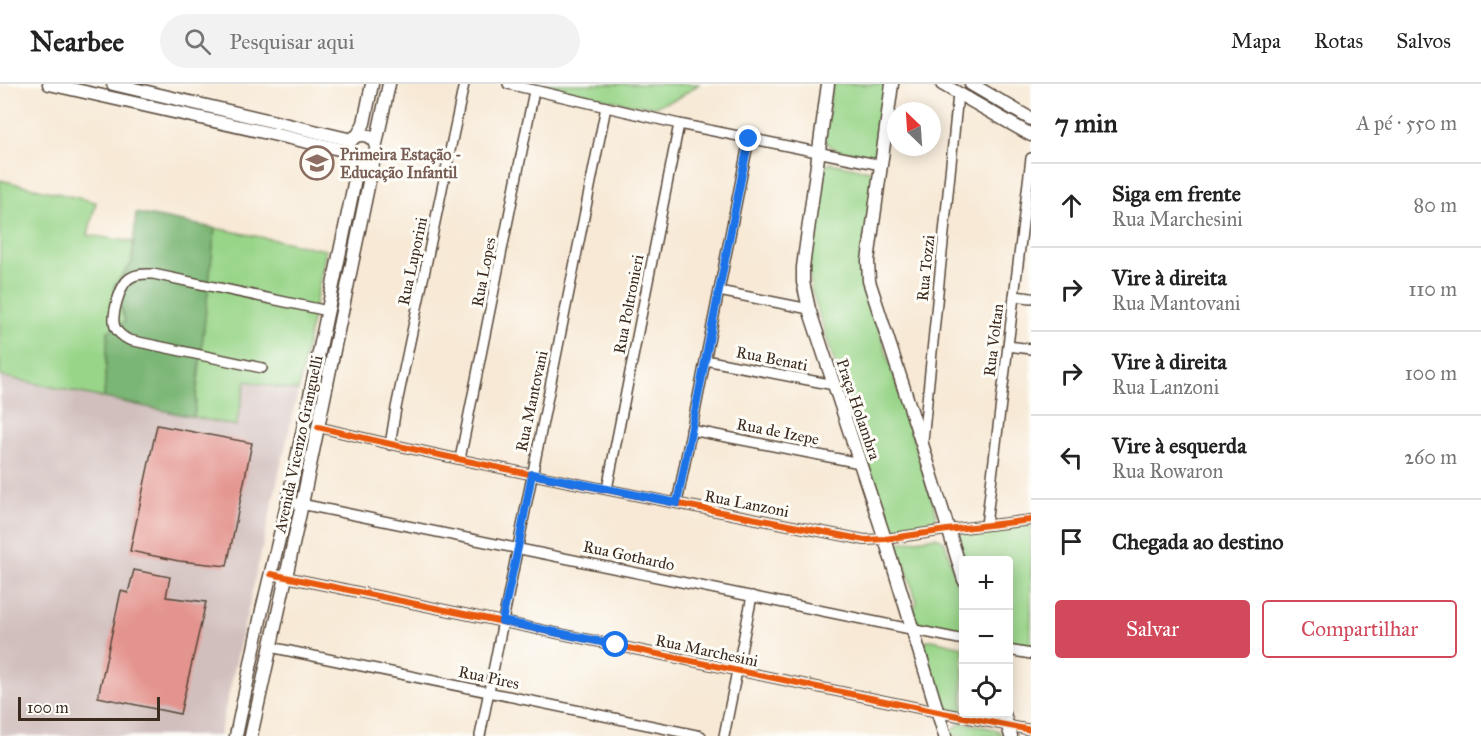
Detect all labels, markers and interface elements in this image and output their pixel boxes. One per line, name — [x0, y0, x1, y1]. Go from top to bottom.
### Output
search box — [160, 14, 580, 68]
text: Nearbee — [30, 24, 124, 59]
icon: search — [181, 25, 214, 58]
text: Pesquisar aqui — [229, 28, 355, 55]
text: Mapa — [1231, 28, 1281, 54]
text: Rotas — [1314, 28, 1363, 54]
text: Salvos — [1396, 28, 1451, 54]
north arrow — [887, 102, 941, 156]
text: 7 min — [1055, 107, 1118, 139]
text: A pé · 550 m — [1357, 111, 1457, 135]
route end — [735, 125, 761, 151]
school or university icon: Primeira Estação - Educação Infantil — [299, 145, 335, 181]
place label: Primeira Estação - Educação Infantil — [340, 145, 462, 183]
text: Siga em frente — [1112, 180, 1241, 207]
icon: ahead — [1055, 189, 1088, 222]
text: 80 m — [1414, 193, 1457, 217]
text: Rua Marchesini — [1112, 207, 1243, 231]
street label: Rua Luporini — [394, 215, 431, 307]
street label: Rua Tozzi — [913, 233, 939, 302]
street label: Rua Lopes — [467, 236, 500, 308]
street label: Rua Poltronieri — [610, 252, 648, 355]
text: Vire à direita — [1112, 264, 1227, 291]
icon: right — [1055, 273, 1088, 306]
text: 110 m — [1409, 277, 1457, 301]
text: Rua Mantovani — [1112, 291, 1241, 315]
street label: Rua Voltan — [980, 302, 1007, 378]
street label: Rua Benati — [734, 342, 810, 375]
street label: Rua Mantovani — [512, 348, 552, 453]
text: Vire à direita — [1112, 348, 1227, 375]
street label: Avenida Vicenzo Granguelli — [270, 353, 328, 536]
street label: Praça Holambra — [832, 356, 885, 462]
icon: right — [1055, 357, 1088, 390]
text: 100 m — [1405, 361, 1457, 385]
text: Rua Lanzoni — [1112, 375, 1219, 399]
street label: Rua de Izepe — [735, 414, 821, 449]
text: Vire à esquerda — [1112, 432, 1246, 459]
icon: left — [1055, 441, 1088, 474]
text: 260 m — [1404, 445, 1457, 469]
text: Rua Rowaron — [1112, 459, 1223, 483]
street label: Rua Lanzoni — [703, 486, 791, 521]
icon: arrive — [1055, 525, 1088, 558]
text: Chegada ao destino — [1112, 528, 1283, 555]
street label: Rua Gothardo — [581, 537, 676, 574]
map controls — [959, 556, 1013, 718]
button: + — [959, 556, 1013, 610]
button: Salvar — [1055, 600, 1250, 658]
button: Compartilhar — [1262, 600, 1457, 658]
button: − — [959, 610, 1013, 664]
street label: Rua Marchesini — [654, 630, 761, 671]
route start — [602, 631, 628, 657]
street label: Rua Pires — [457, 662, 521, 693]
button: locate — [959, 664, 1013, 718]
scale bar — [18, 694, 160, 722]
text: 100 m — [27, 698, 69, 717]

